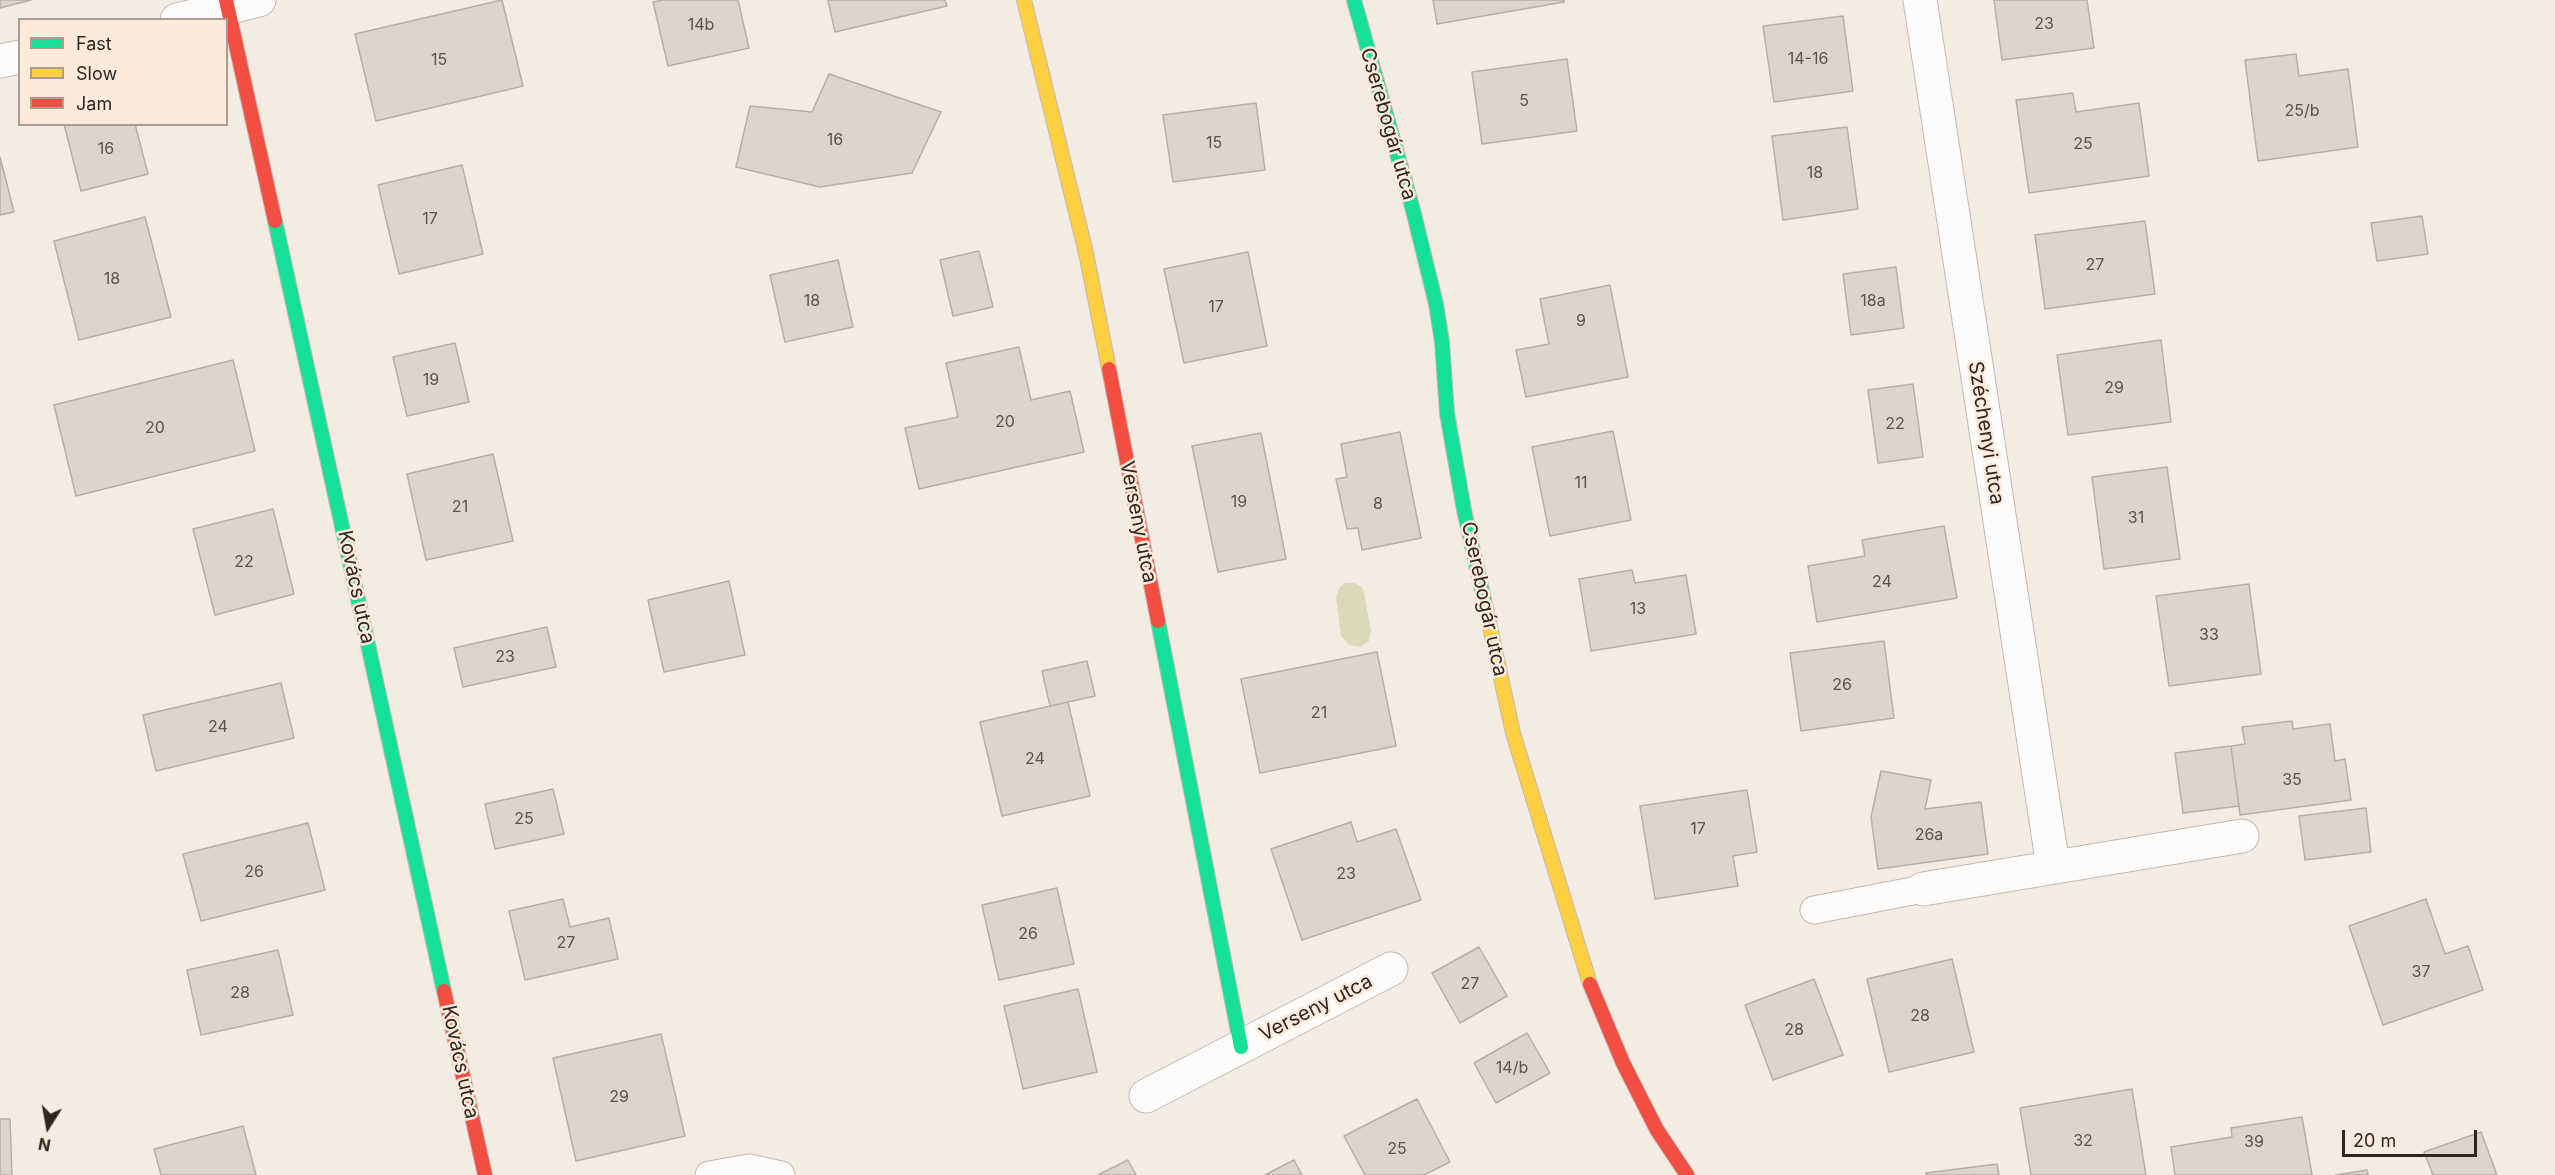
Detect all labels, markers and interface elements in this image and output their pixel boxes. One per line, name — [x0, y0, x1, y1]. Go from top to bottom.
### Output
house number: 23 — [2034, 14, 2054, 34]
house number: 14b — [688, 15, 714, 35]
legend — [18, 18, 228, 126]
text: Fast — [76, 33, 112, 54]
street label: Cserebogár utca — [1355, 45, 1421, 203]
house number: 14-16 — [1788, 49, 1828, 69]
house number: 15 — [431, 50, 447, 70]
text: Slow — [76, 63, 117, 84]
house number: 5 — [1519, 91, 1529, 111]
text: Jam — [76, 93, 112, 114]
house number: 25/b — [2284, 101, 2320, 121]
house number: 16 — [827, 130, 843, 150]
house number: 15 — [1206, 133, 1222, 153]
house number: 25 — [2073, 134, 2093, 154]
house number: 16 — [98, 139, 114, 159]
house number: 18 — [1807, 163, 1823, 183]
house number: 17 — [422, 209, 438, 229]
house number: 27 — [2086, 255, 2104, 275]
house number: 18 — [104, 269, 120, 289]
house number: 18 — [804, 291, 820, 311]
house number: 18a — [1860, 291, 1886, 311]
house number: 17 — [1208, 297, 1224, 317]
house number: 9 — [1576, 311, 1586, 331]
street label: Széchenyi utca — [1963, 360, 2009, 506]
house number: 19 — [423, 370, 439, 390]
house number: 29 — [2104, 378, 2124, 398]
house number: 20 — [995, 412, 1015, 432]
house number: 22 — [1885, 414, 1905, 434]
house number: 20 — [145, 418, 165, 438]
street label: Verseny utca — [1114, 459, 1162, 585]
house number: 11 — [1574, 473, 1588, 493]
house number: 19 — [1231, 492, 1247, 512]
house number: 8 — [1373, 494, 1383, 514]
house number: 21 — [452, 497, 468, 517]
house number: 31 — [2128, 508, 2144, 528]
street label: Cserebogár utca — [1456, 519, 1512, 679]
street label: Kovács utca — [332, 528, 380, 646]
house number: 22 — [234, 552, 254, 572]
house number: 24 — [1872, 572, 1892, 592]
house number: 13 — [1630, 599, 1646, 619]
house number: 33 — [2199, 625, 2219, 645]
house number: 23 — [495, 647, 515, 667]
house number: 26 — [1832, 675, 1852, 695]
house number: 21 — [1311, 703, 1327, 723]
house number: 24 — [208, 717, 228, 737]
house number: 24 — [1025, 749, 1045, 769]
house number: 35 — [2282, 770, 2302, 790]
house number: 25 — [514, 809, 534, 829]
house number: 17 — [1690, 819, 1706, 839]
house number: 26a — [1915, 825, 1943, 845]
house number: 26 — [244, 862, 264, 882]
house number: 23 — [1336, 864, 1356, 884]
house number: 26 — [1018, 924, 1038, 944]
house number: 27 — [557, 933, 575, 953]
house number: 37 — [2412, 962, 2430, 982]
street label: Verseny utca — [1255, 969, 1377, 1047]
house number: 27 — [1461, 974, 1479, 994]
house number: 28 — [230, 983, 250, 1003]
street label: Kovács utca — [436, 1003, 484, 1121]
house number: 28 — [1910, 1006, 1930, 1026]
house number: 28 — [1784, 1020, 1804, 1040]
house number: 14/b — [1496, 1058, 1528, 1078]
house number: 29 — [609, 1087, 629, 1107]
north arrow — [18, 1097, 78, 1157]
scale bar — [2345, 1118, 2480, 1156]
text: 20 m — [2353, 1130, 2396, 1151]
house number: 32 — [2073, 1131, 2093, 1151]
house number: 39 — [2244, 1132, 2264, 1152]
text: N — [37, 1134, 52, 1156]
house number: 25 — [1387, 1139, 1407, 1159]

